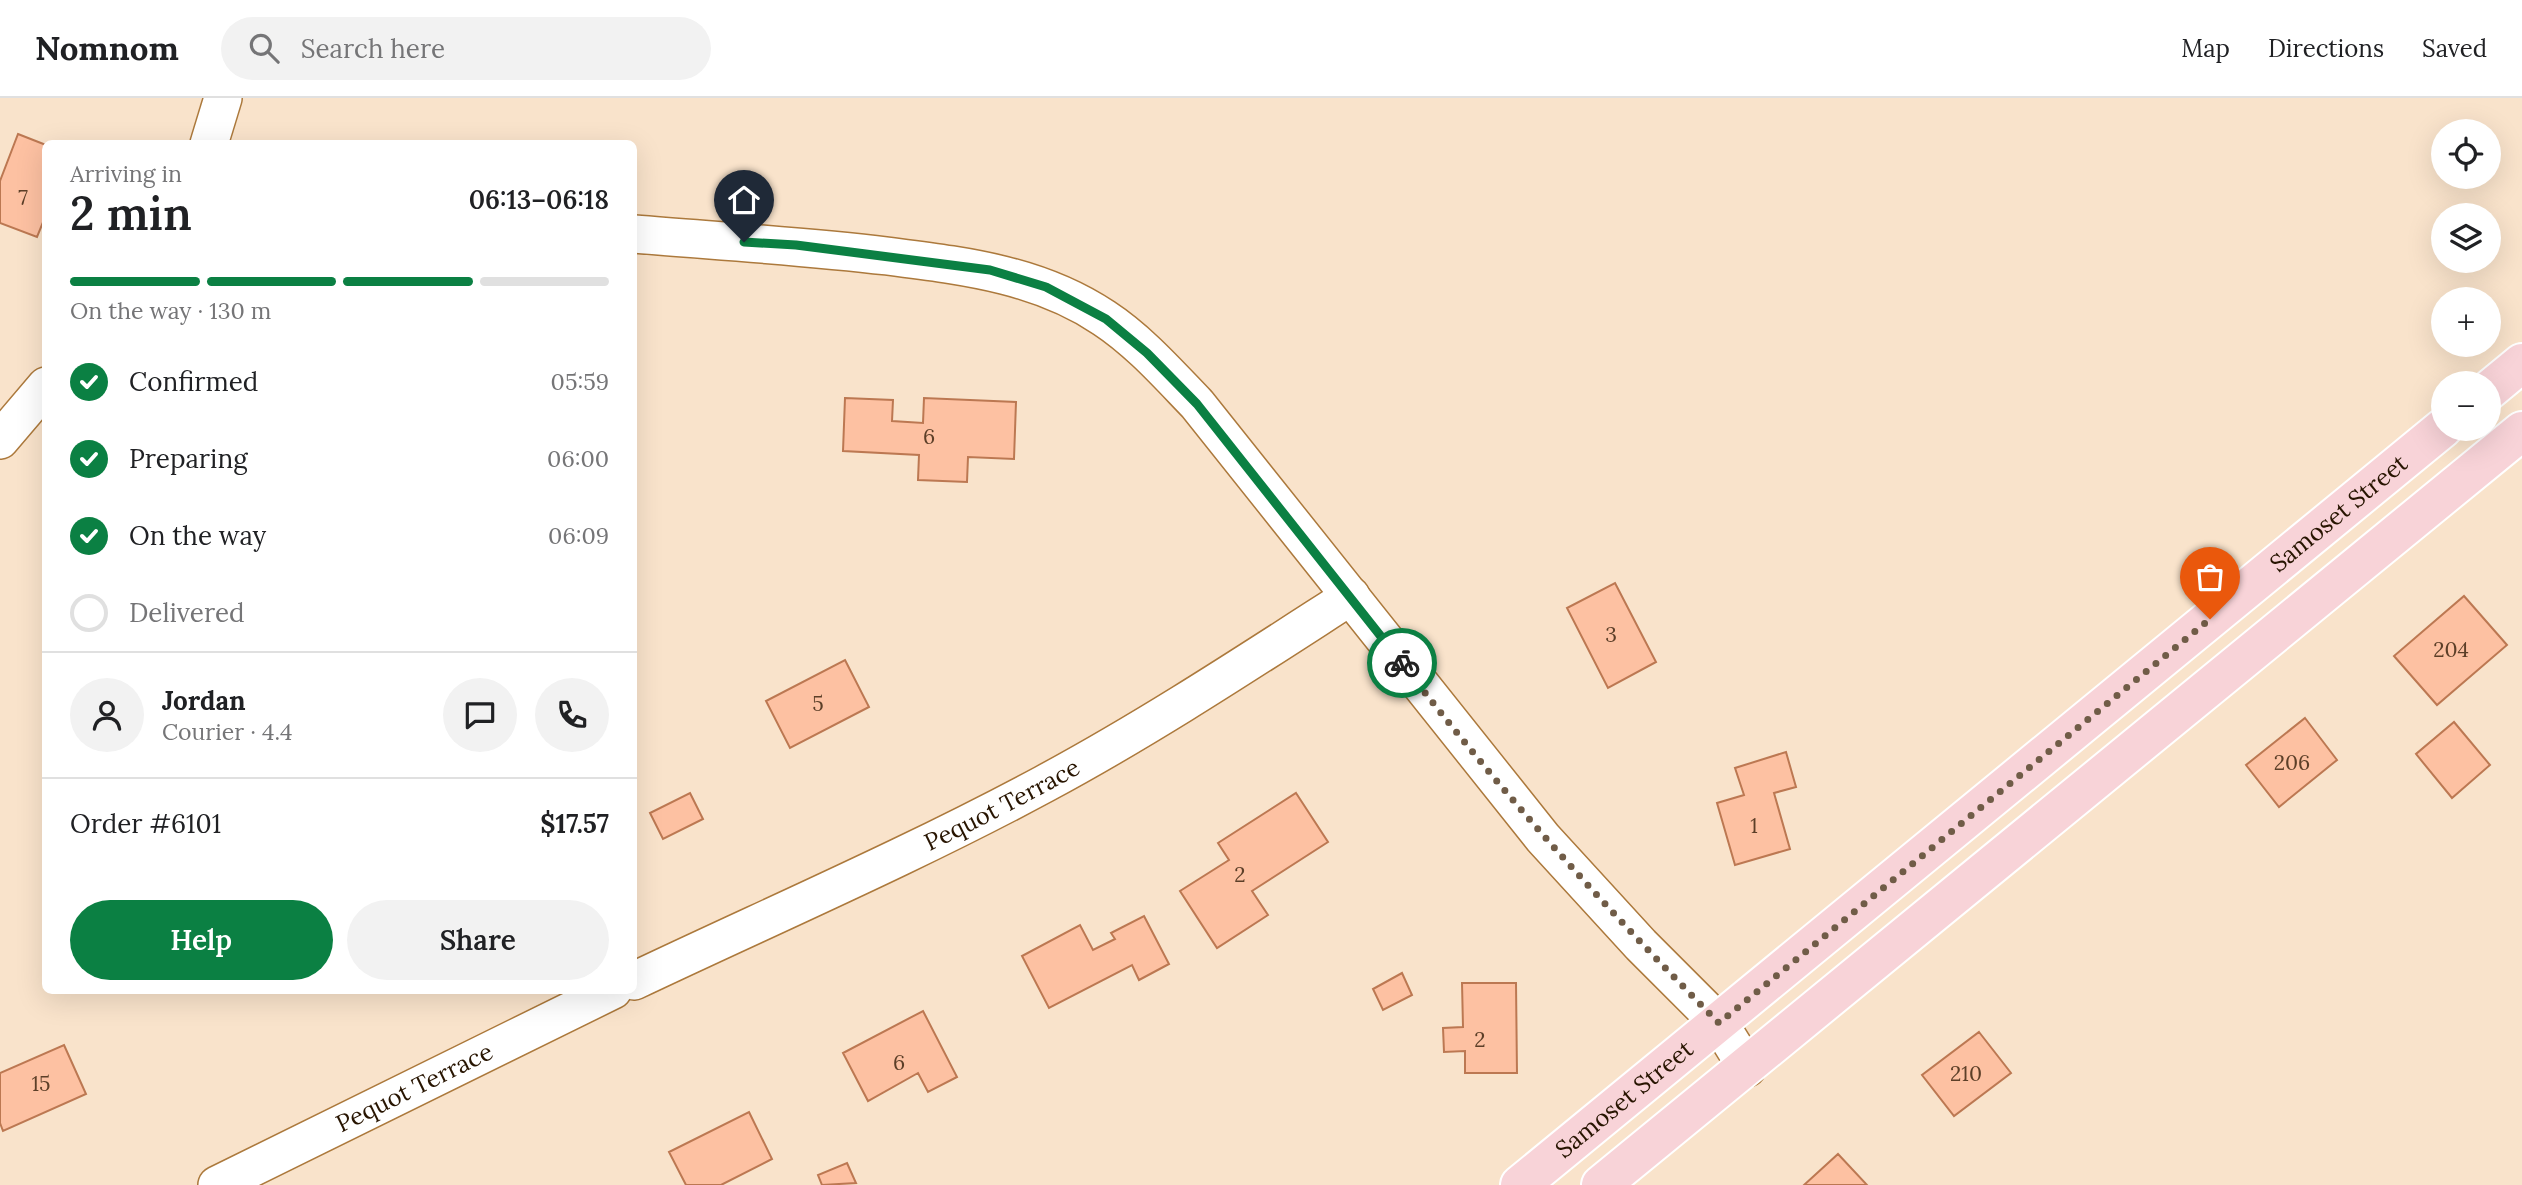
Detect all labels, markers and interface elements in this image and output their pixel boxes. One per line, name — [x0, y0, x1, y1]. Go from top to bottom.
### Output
search box — [221, 17, 711, 80]
text: Nomnom — [35, 27, 179, 69]
icon: search — [245, 29, 283, 67]
text: Search here — [301, 32, 445, 65]
text: Map — [2181, 33, 2230, 64]
text: Directions — [2268, 33, 2384, 64]
text: Saved — [2422, 33, 2487, 64]
map controls — [2431, 119, 2501, 441]
button: locate — [2431, 119, 2501, 189]
text: Arriving in — [70, 159, 182, 188]
pin — [714, 170, 774, 242]
icon: home — [725, 181, 763, 219]
text: 06:13–06:18 — [469, 183, 609, 216]
house number: 7 — [18, 184, 28, 211]
text: 2 min — [70, 184, 192, 243]
button: layers — [2431, 203, 2501, 273]
button: + — [2431, 287, 2501, 357]
text: On the way · 130 m — [70, 296, 271, 325]
icon: check — [70, 363, 108, 401]
text: Confirmed — [129, 365, 258, 398]
text: 05:59 — [551, 367, 609, 396]
button: − — [2431, 371, 2501, 441]
house number: 6 — [923, 423, 935, 450]
icon: check — [70, 440, 108, 478]
text: Preparing — [129, 442, 248, 475]
text: 06:00 — [547, 444, 609, 473]
street label: Samoset Street — [2263, 447, 2414, 579]
icon: check — [70, 517, 108, 555]
text: On the way — [129, 519, 266, 552]
text: 06:09 — [548, 521, 609, 550]
pin — [2180, 547, 2240, 619]
icon: bag — [2191, 558, 2229, 596]
text: Delivered — [129, 596, 245, 629]
house number: 3 — [1605, 621, 1617, 648]
courier — [1367, 628, 1437, 698]
house number: 204 — [2433, 636, 2469, 663]
icon: bike — [1383, 644, 1421, 682]
button: person — [70, 678, 144, 752]
button: chat — [443, 678, 517, 752]
button: phone — [535, 678, 609, 752]
text: Jordan — [162, 684, 246, 717]
house number: 5 — [812, 690, 824, 717]
text: Courier · 4.4 — [162, 717, 293, 746]
house number: 206 — [2274, 749, 2310, 776]
street label: Pequot Terrace — [919, 751, 1085, 858]
text: Order #6101 — [70, 807, 221, 840]
text: $17.57 — [540, 807, 609, 840]
house number: 1 — [1750, 812, 1758, 839]
house number: 2 — [1234, 861, 1246, 888]
button: Help — [70, 900, 333, 980]
button: Share — [347, 900, 609, 980]
house number: 2 — [1474, 1026, 1486, 1053]
street label: Samoset Street — [1549, 1033, 1700, 1165]
street label: Pequot Terrace — [331, 1036, 498, 1139]
house number: 6 — [893, 1049, 905, 1076]
house number: 210 — [1950, 1060, 1982, 1087]
house number: 15 — [31, 1070, 51, 1097]

